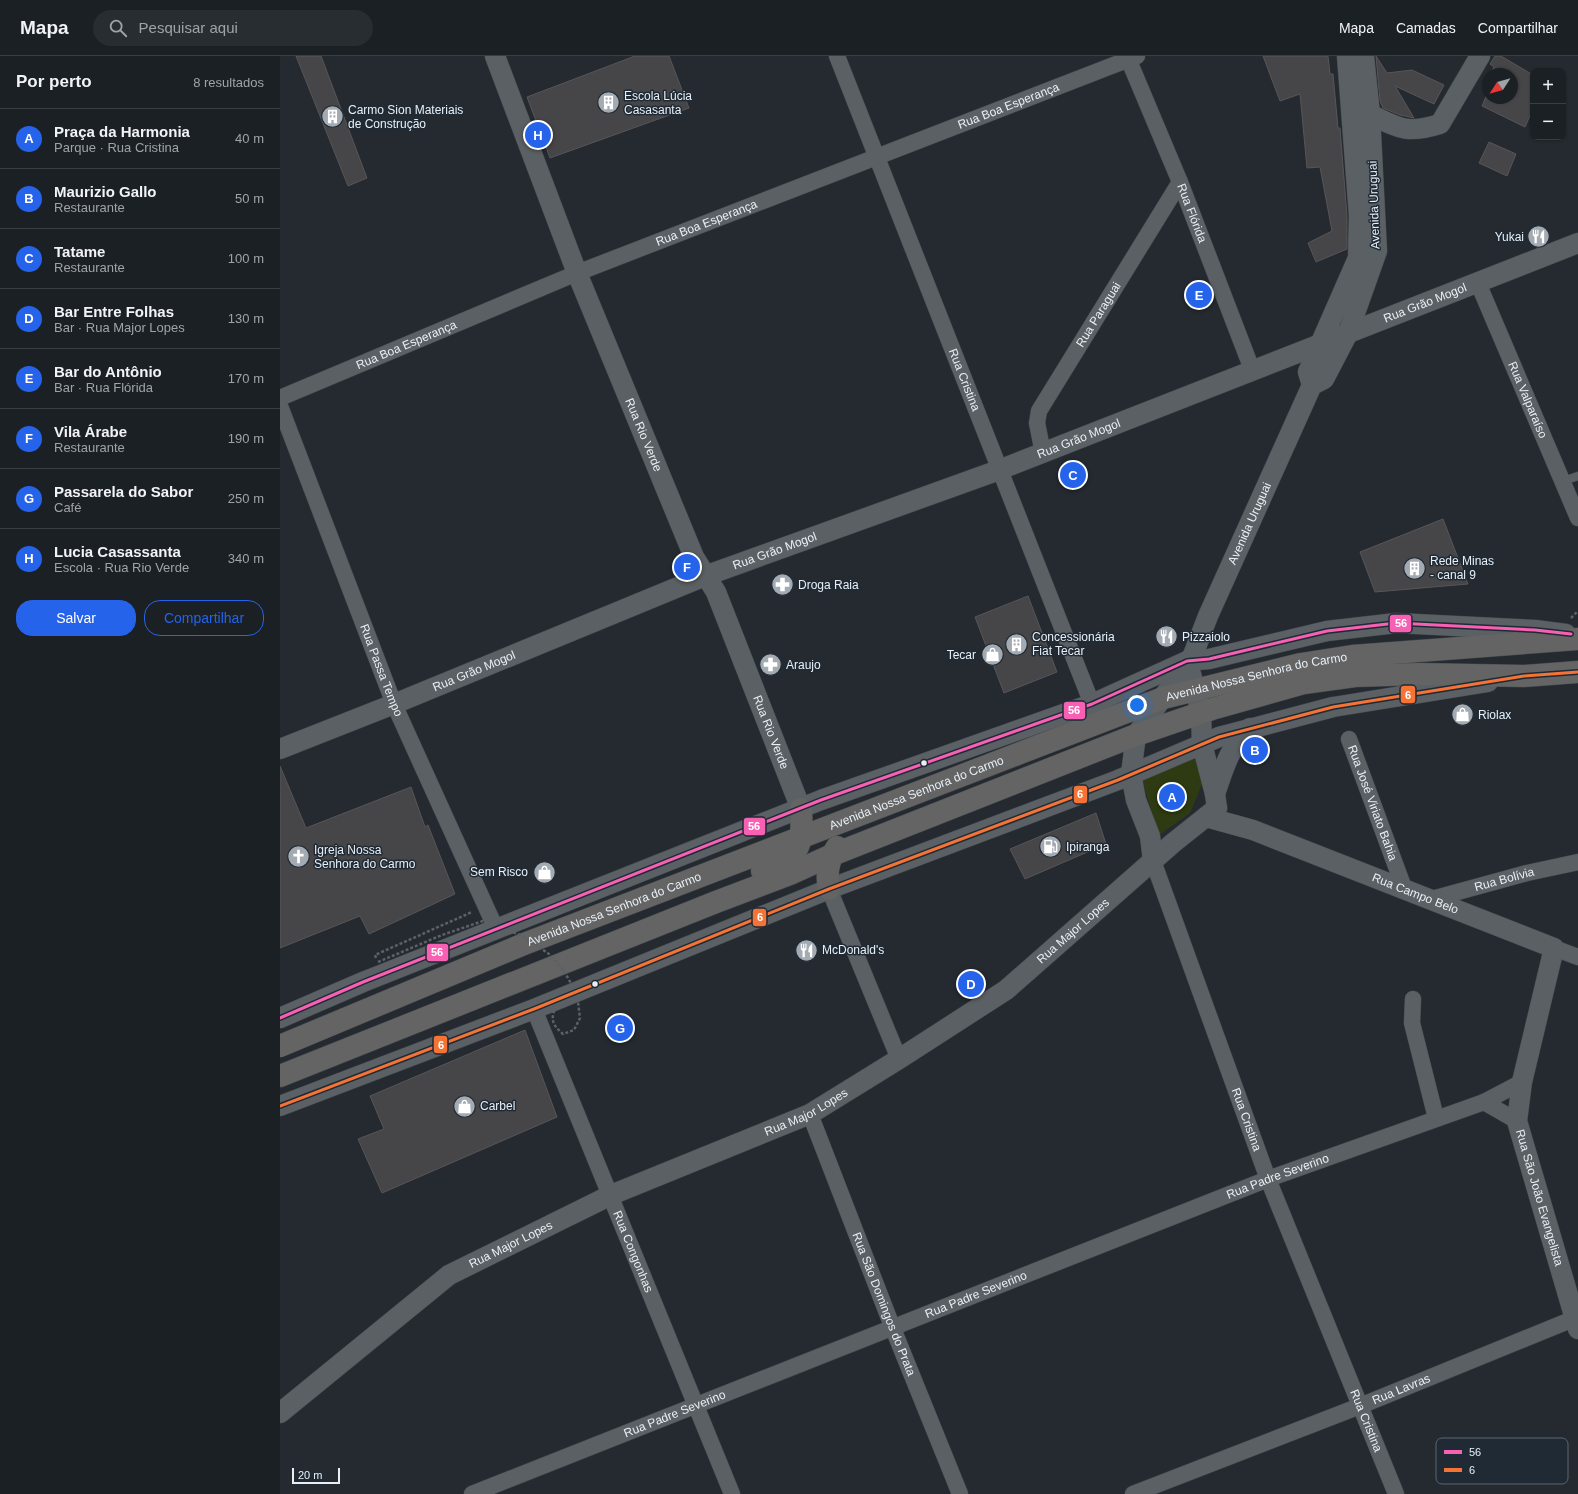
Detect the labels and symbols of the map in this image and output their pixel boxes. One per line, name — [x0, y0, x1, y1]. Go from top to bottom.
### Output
north arrow — [1482, 68, 1518, 104]
street label: Rua Boa Esperança — [956, 80, 1061, 132]
place label: Escola Lúcia Casasanta — [624, 89, 692, 117]
building icon: Escola Lúcia Casasanta — [595, 90, 621, 116]
place label: Carmo Sion Materiais de Construção — [348, 103, 463, 131]
building icon: Carmo Sion Materiais de Construção — [319, 104, 345, 130]
pin: H — [525, 120, 551, 150]
street label: Avenida Uruguai — [1365, 161, 1383, 249]
street label: Rua Flórida — [1174, 182, 1210, 245]
street label: Rua Boa Esperança — [654, 197, 759, 249]
restaurant icon: Yukai — [1526, 224, 1552, 250]
place label: Yukai — [1495, 230, 1524, 244]
street label: Rua Paraguai — [1073, 280, 1124, 350]
pin: E — [1186, 280, 1212, 310]
street label: Rua Grão Mogol — [1381, 280, 1469, 326]
street label: Rua Boa Esperança — [354, 317, 459, 372]
street label: Rua Cristina — [946, 346, 983, 413]
street label: Rua Valparaíso — [1505, 359, 1550, 441]
street label: Rua Rio Verde — [622, 396, 665, 474]
street label: Rua Grão Mogol — [1035, 416, 1122, 461]
pin: C — [1060, 460, 1086, 490]
street label: Avenida Uruguai — [1225, 480, 1274, 567]
street label: Rua Grão Mogol — [731, 529, 819, 572]
pin: F — [674, 552, 700, 582]
place label: Rede Minas - canal 9 — [1430, 554, 1494, 582]
building icon: Rede Minas - canal 9 — [1401, 555, 1427, 581]
pharmacy icon: Droga Raia — [769, 572, 795, 598]
place label: Droga Raia — [798, 578, 859, 592]
line badge: 56 — [1389, 614, 1412, 633]
text: 56 — [1395, 617, 1407, 629]
street label: Rua Passa Tempo — [357, 622, 406, 719]
restaurant icon: Pizzaiolo — [1154, 624, 1180, 650]
place label: Concessionária Fiat Tecar — [1032, 630, 1115, 658]
place label: Pizzaiolo — [1182, 630, 1230, 644]
building icon: Concessionária Fiat Tecar — [1003, 631, 1029, 657]
shop icon: Tecar — [979, 642, 1005, 668]
street label: Rua Grão Mogol — [430, 648, 517, 694]
place label: Tecar — [947, 648, 976, 662]
street label: Avenida Nossa Senhora do Carmo — [1164, 650, 1348, 704]
pharmacy icon: Araujo — [758, 652, 784, 678]
place label: Araujo — [786, 658, 821, 672]
line badge: 6 — [1400, 685, 1416, 704]
text: 6 — [1405, 689, 1411, 701]
street label: Rua Rio Verde — [750, 693, 792, 771]
your location — [1127, 695, 1147, 715]
line badge: 56 — [1063, 701, 1086, 720]
shop icon: Riolax — [1449, 702, 1475, 728]
text: 56 — [1068, 704, 1080, 716]
place label: Riolax — [1478, 708, 1511, 722]
pin: B — [1242, 735, 1268, 765]
street label: Rua José Viriato Bahia — [1345, 743, 1400, 863]
street label: Avenida Nossa Senhora do Carmo — [827, 753, 1006, 833]
unlabelled marker — [919, 758, 929, 768]
pin: A — [1159, 782, 1185, 812]
line badge: 6 — [1073, 785, 1088, 804]
text: 6 — [1077, 788, 1083, 800]
line badge: 56 — [743, 817, 766, 836]
text: 56 — [748, 820, 760, 832]
fuel station icon: Ipiranga — [1037, 834, 1063, 860]
place label: Ipiranga — [1066, 840, 1110, 854]
place label: Igreja Nossa Senhora do Carmo — [314, 843, 416, 871]
church icon: Igreja Nossa Senhora do Carmo — [286, 844, 312, 870]
shop icon: Sem Risco — [531, 859, 557, 885]
place label: Sem Risco — [470, 865, 528, 879]
street label: Rua Bolívia — [1473, 865, 1536, 894]
street label: Avenida Nossa Senhora do Carmo — [525, 869, 703, 949]
street label: Rua Campo Belo — [1370, 870, 1461, 917]
street label: Rua Major Lopes — [1034, 895, 1112, 966]
line badge: 6 — [752, 908, 767, 927]
text: 6 — [757, 911, 763, 923]
restaurant icon: McDonald's — [793, 937, 819, 963]
line badge: 56 — [426, 943, 449, 962]
place label: McDonald's — [822, 943, 884, 957]
text: 56 — [431, 946, 443, 958]
pin: D — [958, 969, 984, 999]
unlabelled marker — [590, 979, 600, 989]
pin: G — [607, 1013, 633, 1043]
line badge: 6 — [433, 1035, 448, 1054]
text: 6 — [438, 1039, 444, 1051]
street label: Rua Major Lopes — [762, 1085, 850, 1139]
street label: Rua Cristina — [1229, 1086, 1264, 1153]
shop icon: Carbel — [451, 1093, 477, 1119]
place label: Carbel — [480, 1099, 515, 1113]
street label: Rua São João Evangelista — [1513, 1128, 1566, 1268]
street label: Rua Padre Severino — [1224, 1151, 1331, 1202]
street label: Rua Congonhas — [610, 1209, 656, 1294]
street label: Rua Major Lopes — [467, 1218, 555, 1271]
street label: Rua São Domingos do Prata — [849, 1230, 919, 1378]
street label: Rua Padre Severino — [923, 1268, 1029, 1321]
street label: Rua Lavras — [1370, 1371, 1432, 1407]
street label: Rua Padre Severino — [622, 1387, 728, 1440]
street label: Rua Cristina — [1347, 1387, 1385, 1454]
legend — [1436, 1438, 1568, 1484]
text: 56 — [1469, 1446, 1481, 1458]
text: 6 — [1469, 1464, 1475, 1476]
scale bar — [292, 1466, 340, 1485]

